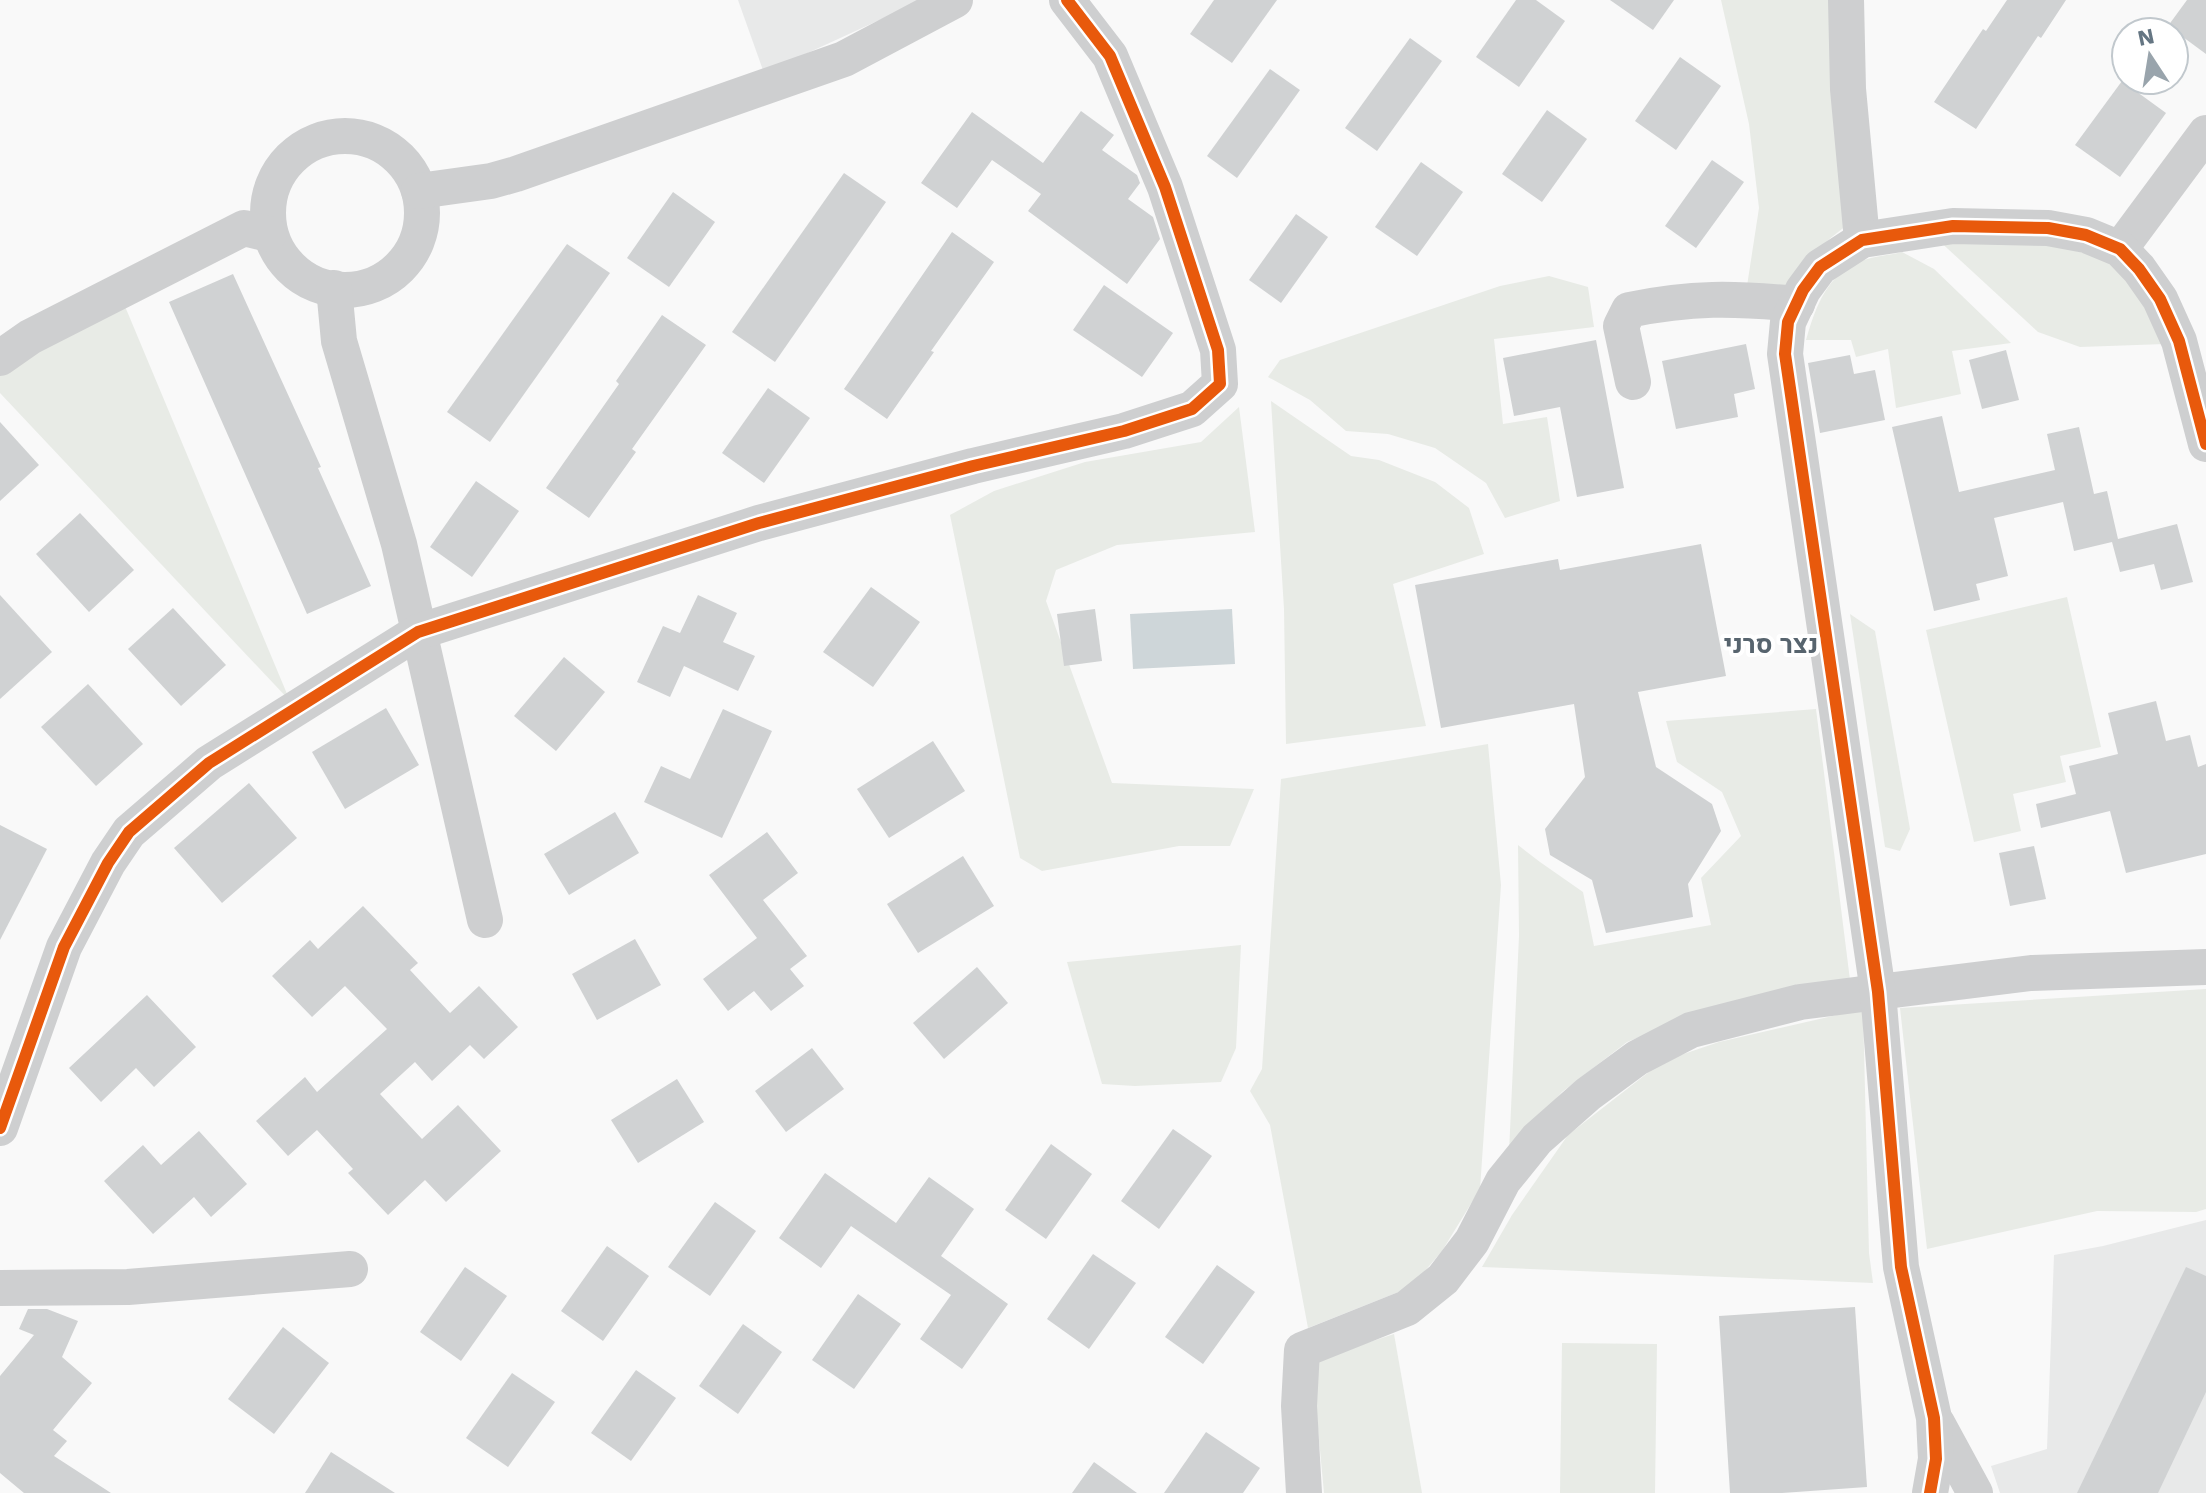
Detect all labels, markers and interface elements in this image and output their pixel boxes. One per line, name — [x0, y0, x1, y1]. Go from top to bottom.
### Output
north arrow — [2110, 16, 2190, 96]
text: N — [2135, 23, 2157, 51]
district label: נצר סרני — [1724, 629, 1818, 659]

